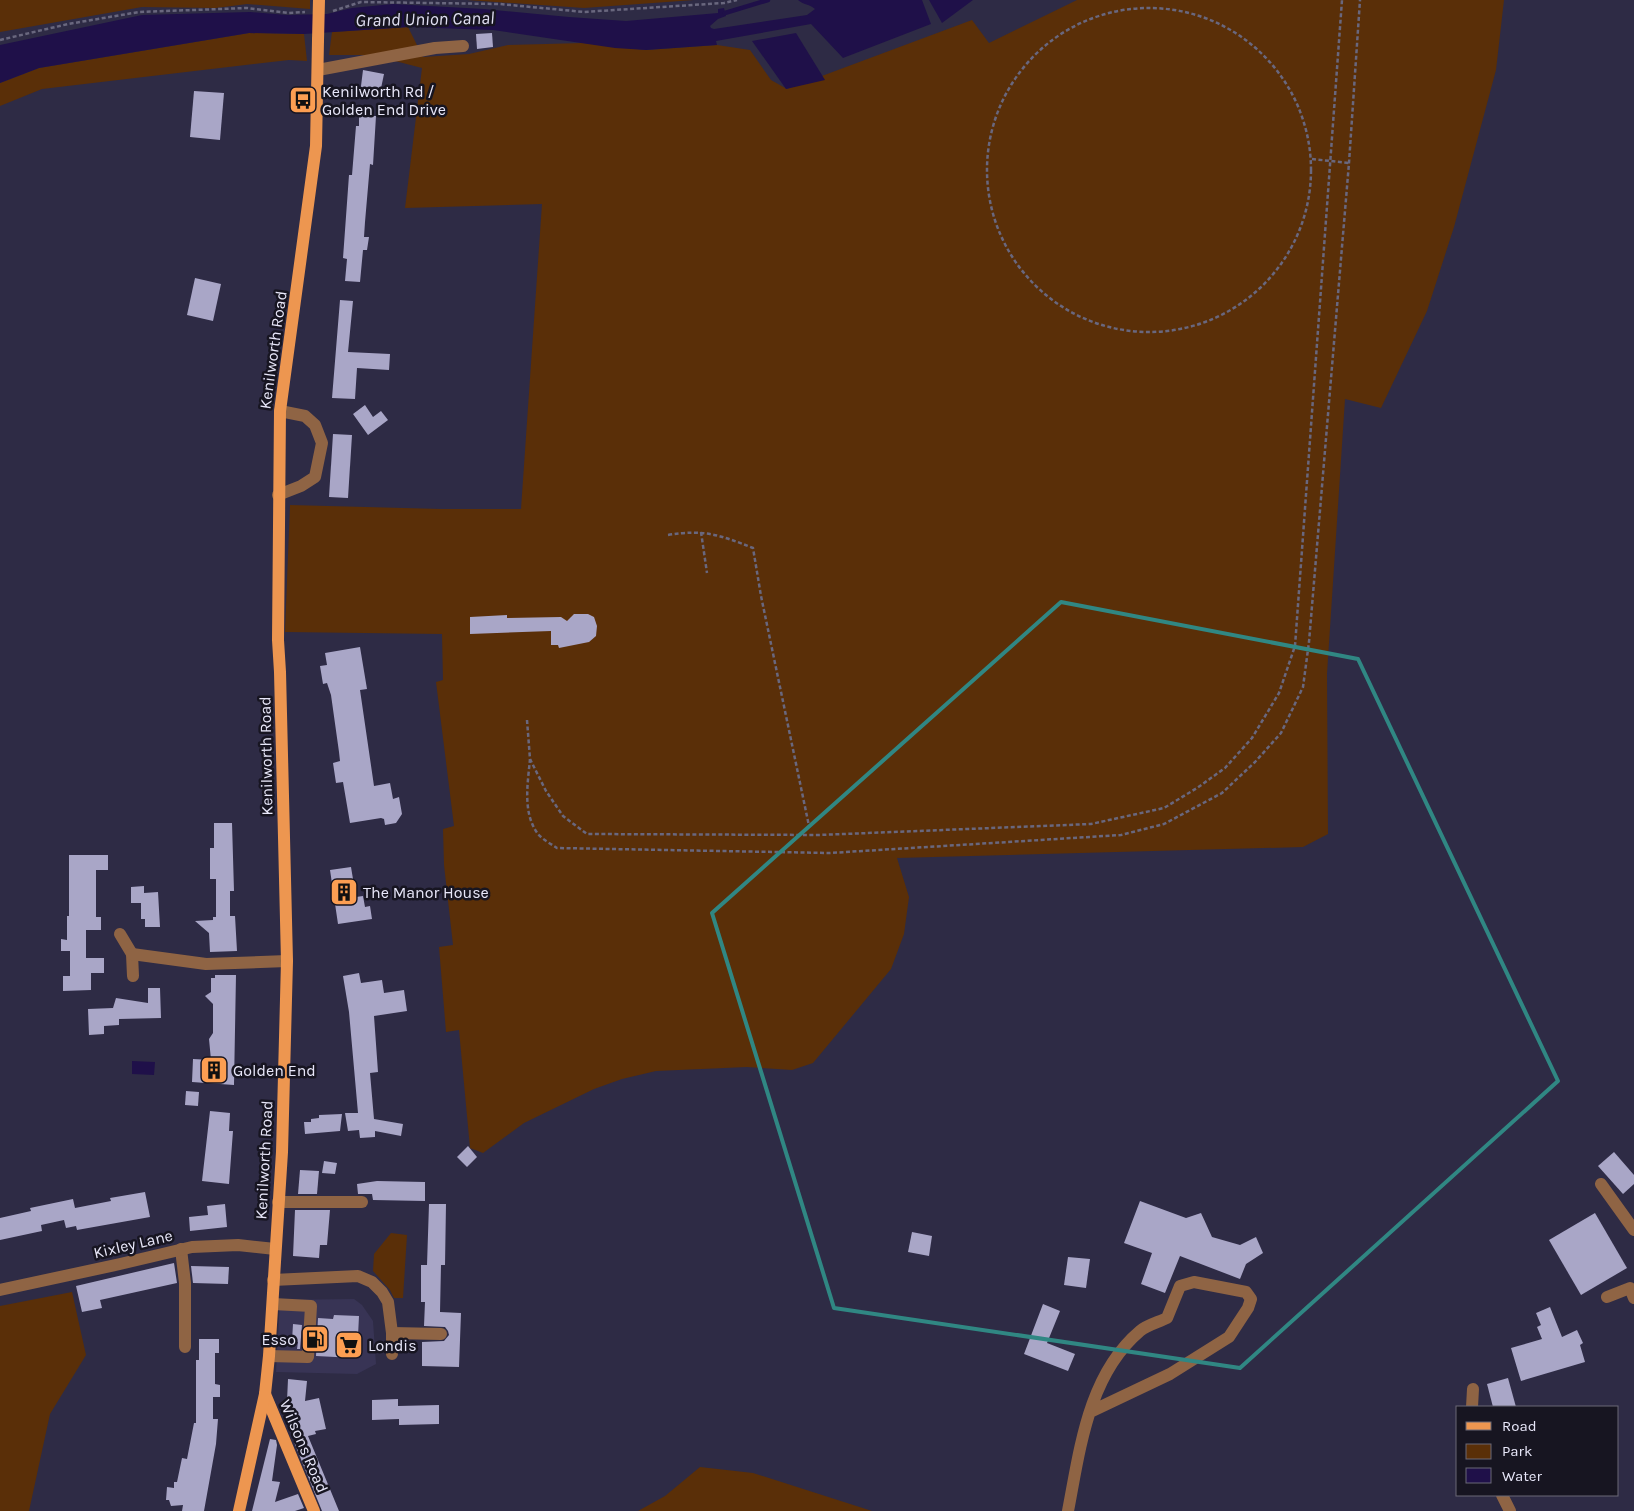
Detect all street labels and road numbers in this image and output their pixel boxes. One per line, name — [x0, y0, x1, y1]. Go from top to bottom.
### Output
street label: Kenilworth Road — [255, 290, 291, 410]
street label: Kenilworth Road — [255, 696, 277, 816]
street label: Kenilworth Road — [251, 1100, 277, 1220]
street label: Kixley Lane — [92, 1226, 174, 1262]
street label: Wilsons Road — [276, 1397, 332, 1495]

